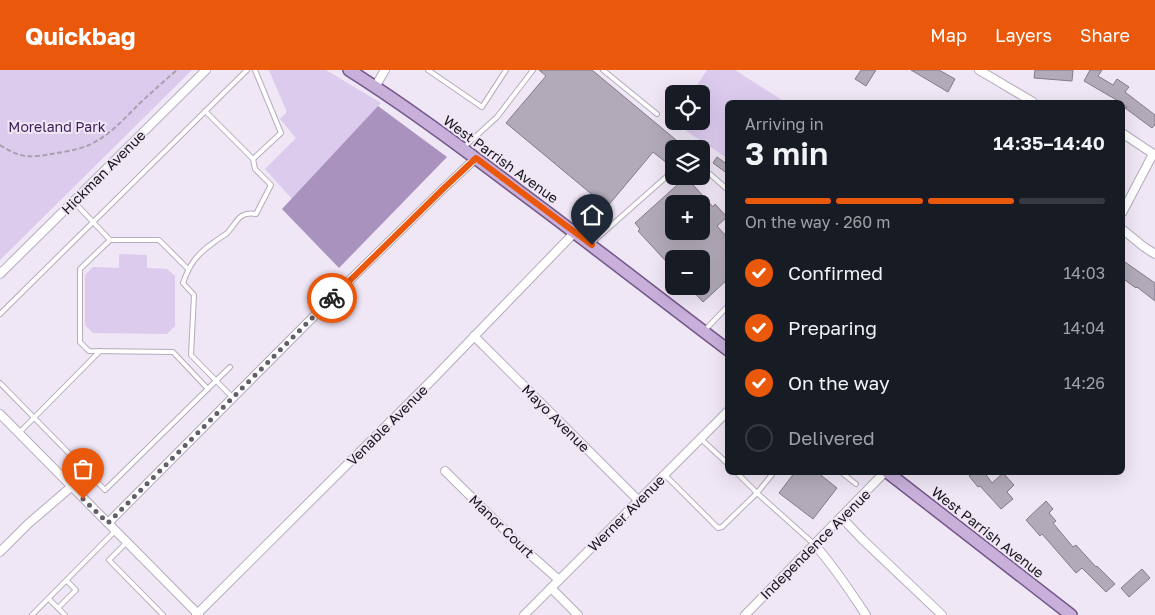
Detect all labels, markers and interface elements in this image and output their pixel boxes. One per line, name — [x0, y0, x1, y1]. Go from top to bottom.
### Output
text: Quickbag — [25, 21, 136, 50]
text: Map — [930, 24, 967, 46]
text: Layers — [995, 24, 1052, 46]
text: Share — [1080, 24, 1130, 46]
map controls — [665, 85, 710, 295]
button: locate — [665, 85, 710, 130]
street label: West Parrish Avenue — [440, 112, 562, 206]
text: Arriving in — [745, 114, 824, 134]
park label: Moreland Park — [8, 118, 106, 135]
street label: Hickman Avenue — [57, 126, 149, 218]
text: 14:35–14:40 — [993, 131, 1105, 154]
text: 3 min — [745, 134, 828, 172]
button: layers — [665, 140, 710, 185]
pin — [571, 194, 613, 245]
button: + — [665, 195, 710, 240]
icon: home — [578, 201, 606, 229]
text: On the way · 260 m — [745, 212, 890, 232]
button: − — [665, 250, 710, 295]
icon: check — [745, 259, 773, 287]
text: Confirmed — [788, 261, 883, 284]
text: 14:03 — [1063, 263, 1105, 283]
courier — [307, 273, 357, 323]
icon: bike — [318, 284, 346, 312]
icon: check — [745, 314, 773, 342]
text: Preparing — [788, 316, 877, 339]
text: 14:04 — [1063, 318, 1105, 338]
icon: check — [745, 369, 773, 397]
text: On the way — [788, 371, 890, 394]
text: 14:26 — [1064, 373, 1105, 393]
street label: Venable Avenue — [343, 381, 431, 469]
street label: Mayo Avenue — [519, 381, 593, 455]
text: Delivered — [788, 426, 875, 449]
pin — [62, 448, 104, 499]
icon: bag — [69, 455, 97, 483]
street label: Werner Avenue — [584, 471, 668, 555]
street label: West Parrish Avenue — [928, 483, 1048, 581]
street label: Independence Avenue — [756, 485, 874, 603]
street label: Manor Court — [466, 491, 538, 561]

